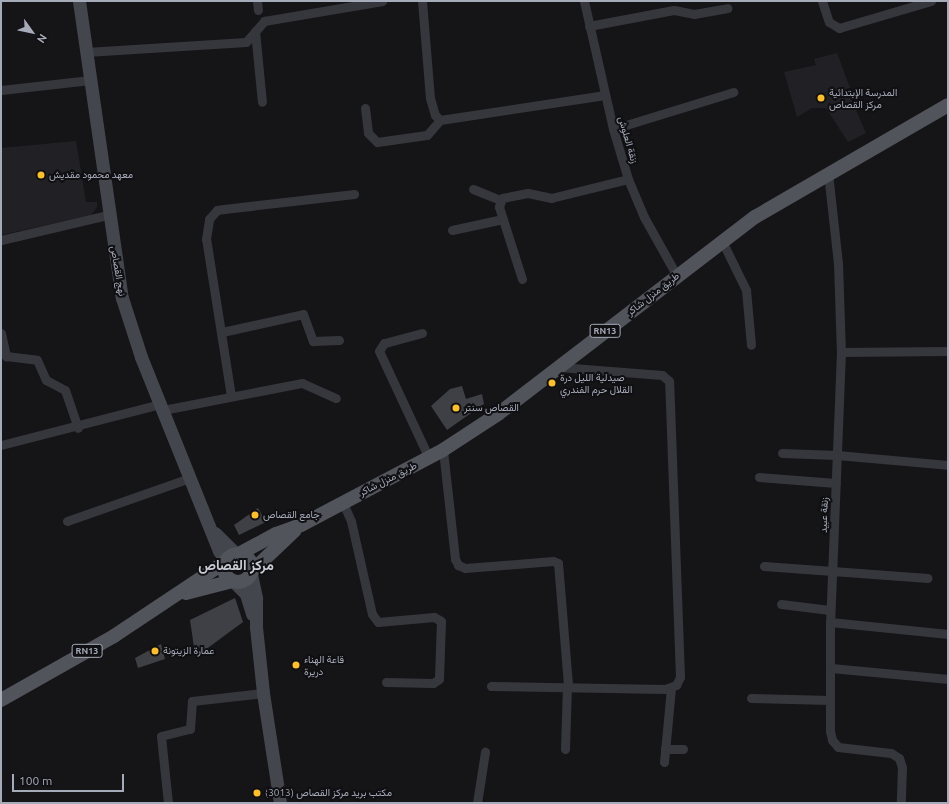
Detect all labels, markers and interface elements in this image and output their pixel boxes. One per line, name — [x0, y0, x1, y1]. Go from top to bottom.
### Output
north arrow — [12, 12, 52, 52]
text: N — [35, 32, 49, 45]
place label: المدرسة الإبتدائية مركز القصاص — [829, 86, 897, 110]
marker: المدرسة الإبتدائية مركز القصاص — [816, 93, 826, 103]
street label: زنقة العلوش — [616, 115, 640, 165]
place label: معهد محمود مقديش — [49, 169, 133, 181]
marker: معهد محمود مقديش — [36, 170, 46, 180]
street label: نهج القصاص — [108, 245, 128, 297]
street label: طريق منزل شاكر — [624, 270, 682, 318]
road number: RN13 — [589, 324, 621, 338]
place label: صيدلية الليل درة القلال حرم الفندري — [560, 371, 632, 394]
marker: صيدلية الليل درة القلال حرم الفندري — [547, 378, 557, 388]
place label: القصاص سنتر — [464, 402, 519, 414]
marker: القصاص سنتر — [451, 403, 461, 413]
street label: طريق منزل شاكر — [357, 459, 419, 499]
street label: زنقة عبيد — [817, 497, 831, 533]
place label: جامع القصاص — [263, 509, 320, 521]
marker: جامع القصاص — [250, 510, 260, 520]
district label: مركز القصاص — [198, 557, 274, 573]
road number: RN13 — [71, 644, 103, 658]
place label: عمارة الزيتونة — [163, 645, 214, 657]
marker: عمارة الزيتونة — [150, 646, 160, 656]
place label: قاعة الهناء دريرة — [304, 653, 344, 676]
marker: قاعة الهناء دريرة — [291, 660, 301, 670]
scale bar — [14, 766, 126, 792]
text: 100 m — [19, 774, 52, 787]
place label: مكتب بريد مركز القصاص (3013) — [265, 787, 392, 799]
marker: مكتب بريد مركز القصاص (3013) — [252, 788, 262, 798]

